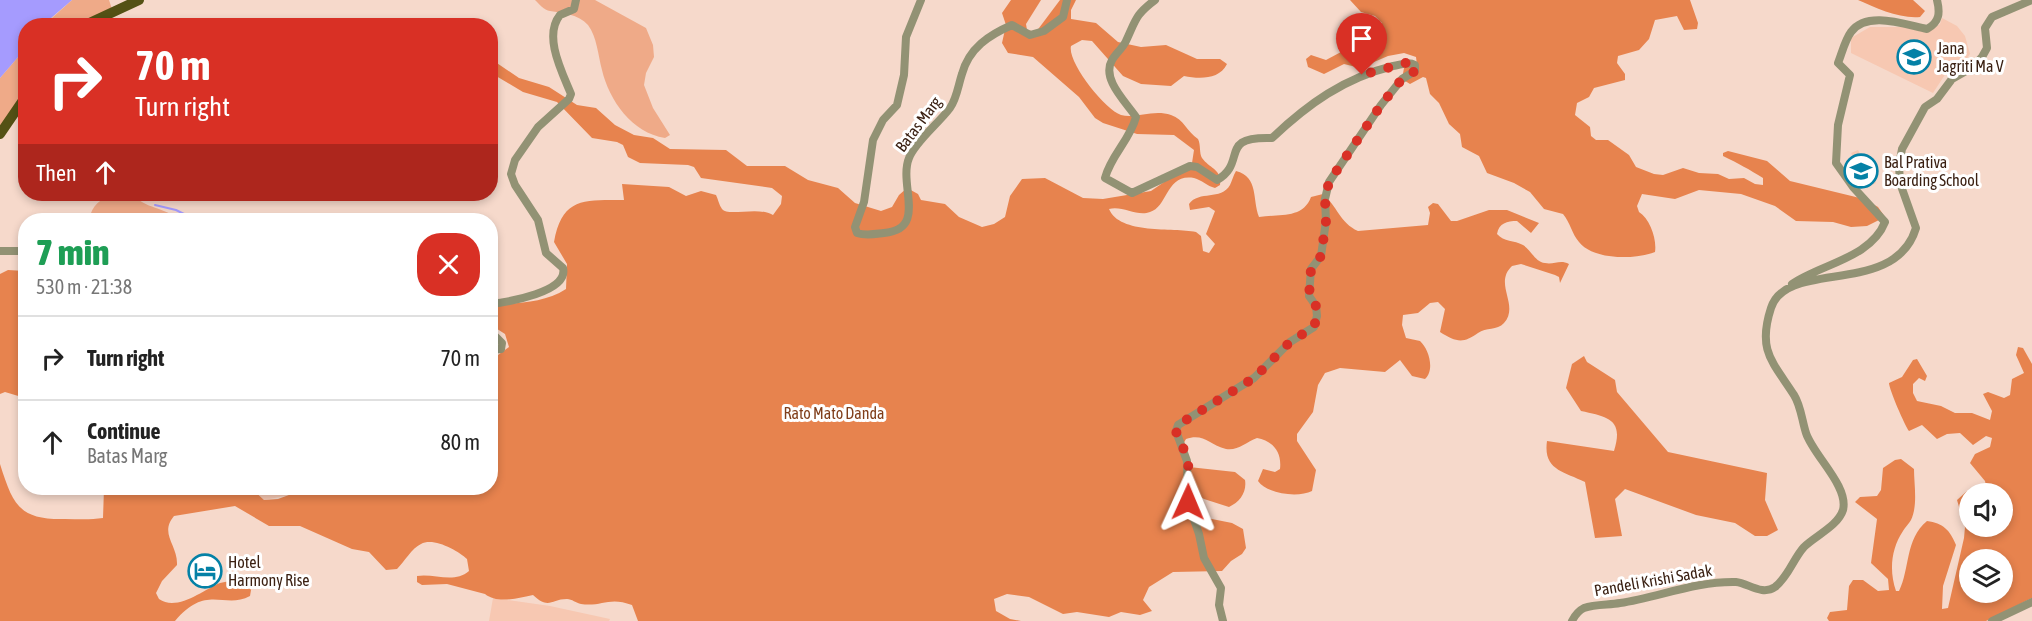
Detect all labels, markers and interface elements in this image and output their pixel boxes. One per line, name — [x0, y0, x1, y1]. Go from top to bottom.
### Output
pin — [1336, 13, 1387, 75]
icon: arrive — [1345, 22, 1378, 55]
school or university icon: Jana Jagriti Ma V — [1896, 39, 1932, 75]
place label: Jana Jagriti Ma V — [1937, 39, 2004, 76]
text: 70 m — [135, 41, 210, 89]
icon: right — [36, 42, 114, 120]
text: Turn right — [135, 91, 230, 122]
street label: Batas Marg — [891, 93, 945, 156]
school or university icon: Bal Prativa Boarding School — [1843, 153, 1879, 189]
place label: Bal Prativa Boarding School — [1884, 153, 1980, 190]
icon: ahead — [89, 156, 122, 189]
text: Then — [36, 160, 77, 186]
text: 7 min — [36, 231, 110, 273]
button: close — [417, 233, 480, 296]
text: 530 m · 21:38 — [36, 275, 132, 298]
icon: right — [36, 342, 69, 375]
text: Turn right — [87, 345, 164, 371]
text: 70 m — [440, 345, 480, 371]
park label: Rato Mato Danda — [783, 404, 885, 422]
text: Continue — [87, 418, 161, 444]
icon: ahead — [36, 426, 69, 459]
text: 80 m — [440, 429, 480, 455]
text: Batas Marg — [87, 444, 167, 467]
position arrow — [1156, 470, 1220, 534]
map controls — [1959, 483, 2013, 603]
button: sound — [1959, 483, 2013, 537]
button: layers — [1959, 549, 2013, 603]
hotel icon: Hotel Harmony Rise — [187, 553, 223, 589]
place label: Hotel Harmony Rise — [228, 553, 310, 590]
street label: Pandeli Krishi Sadak — [1593, 561, 1713, 599]

